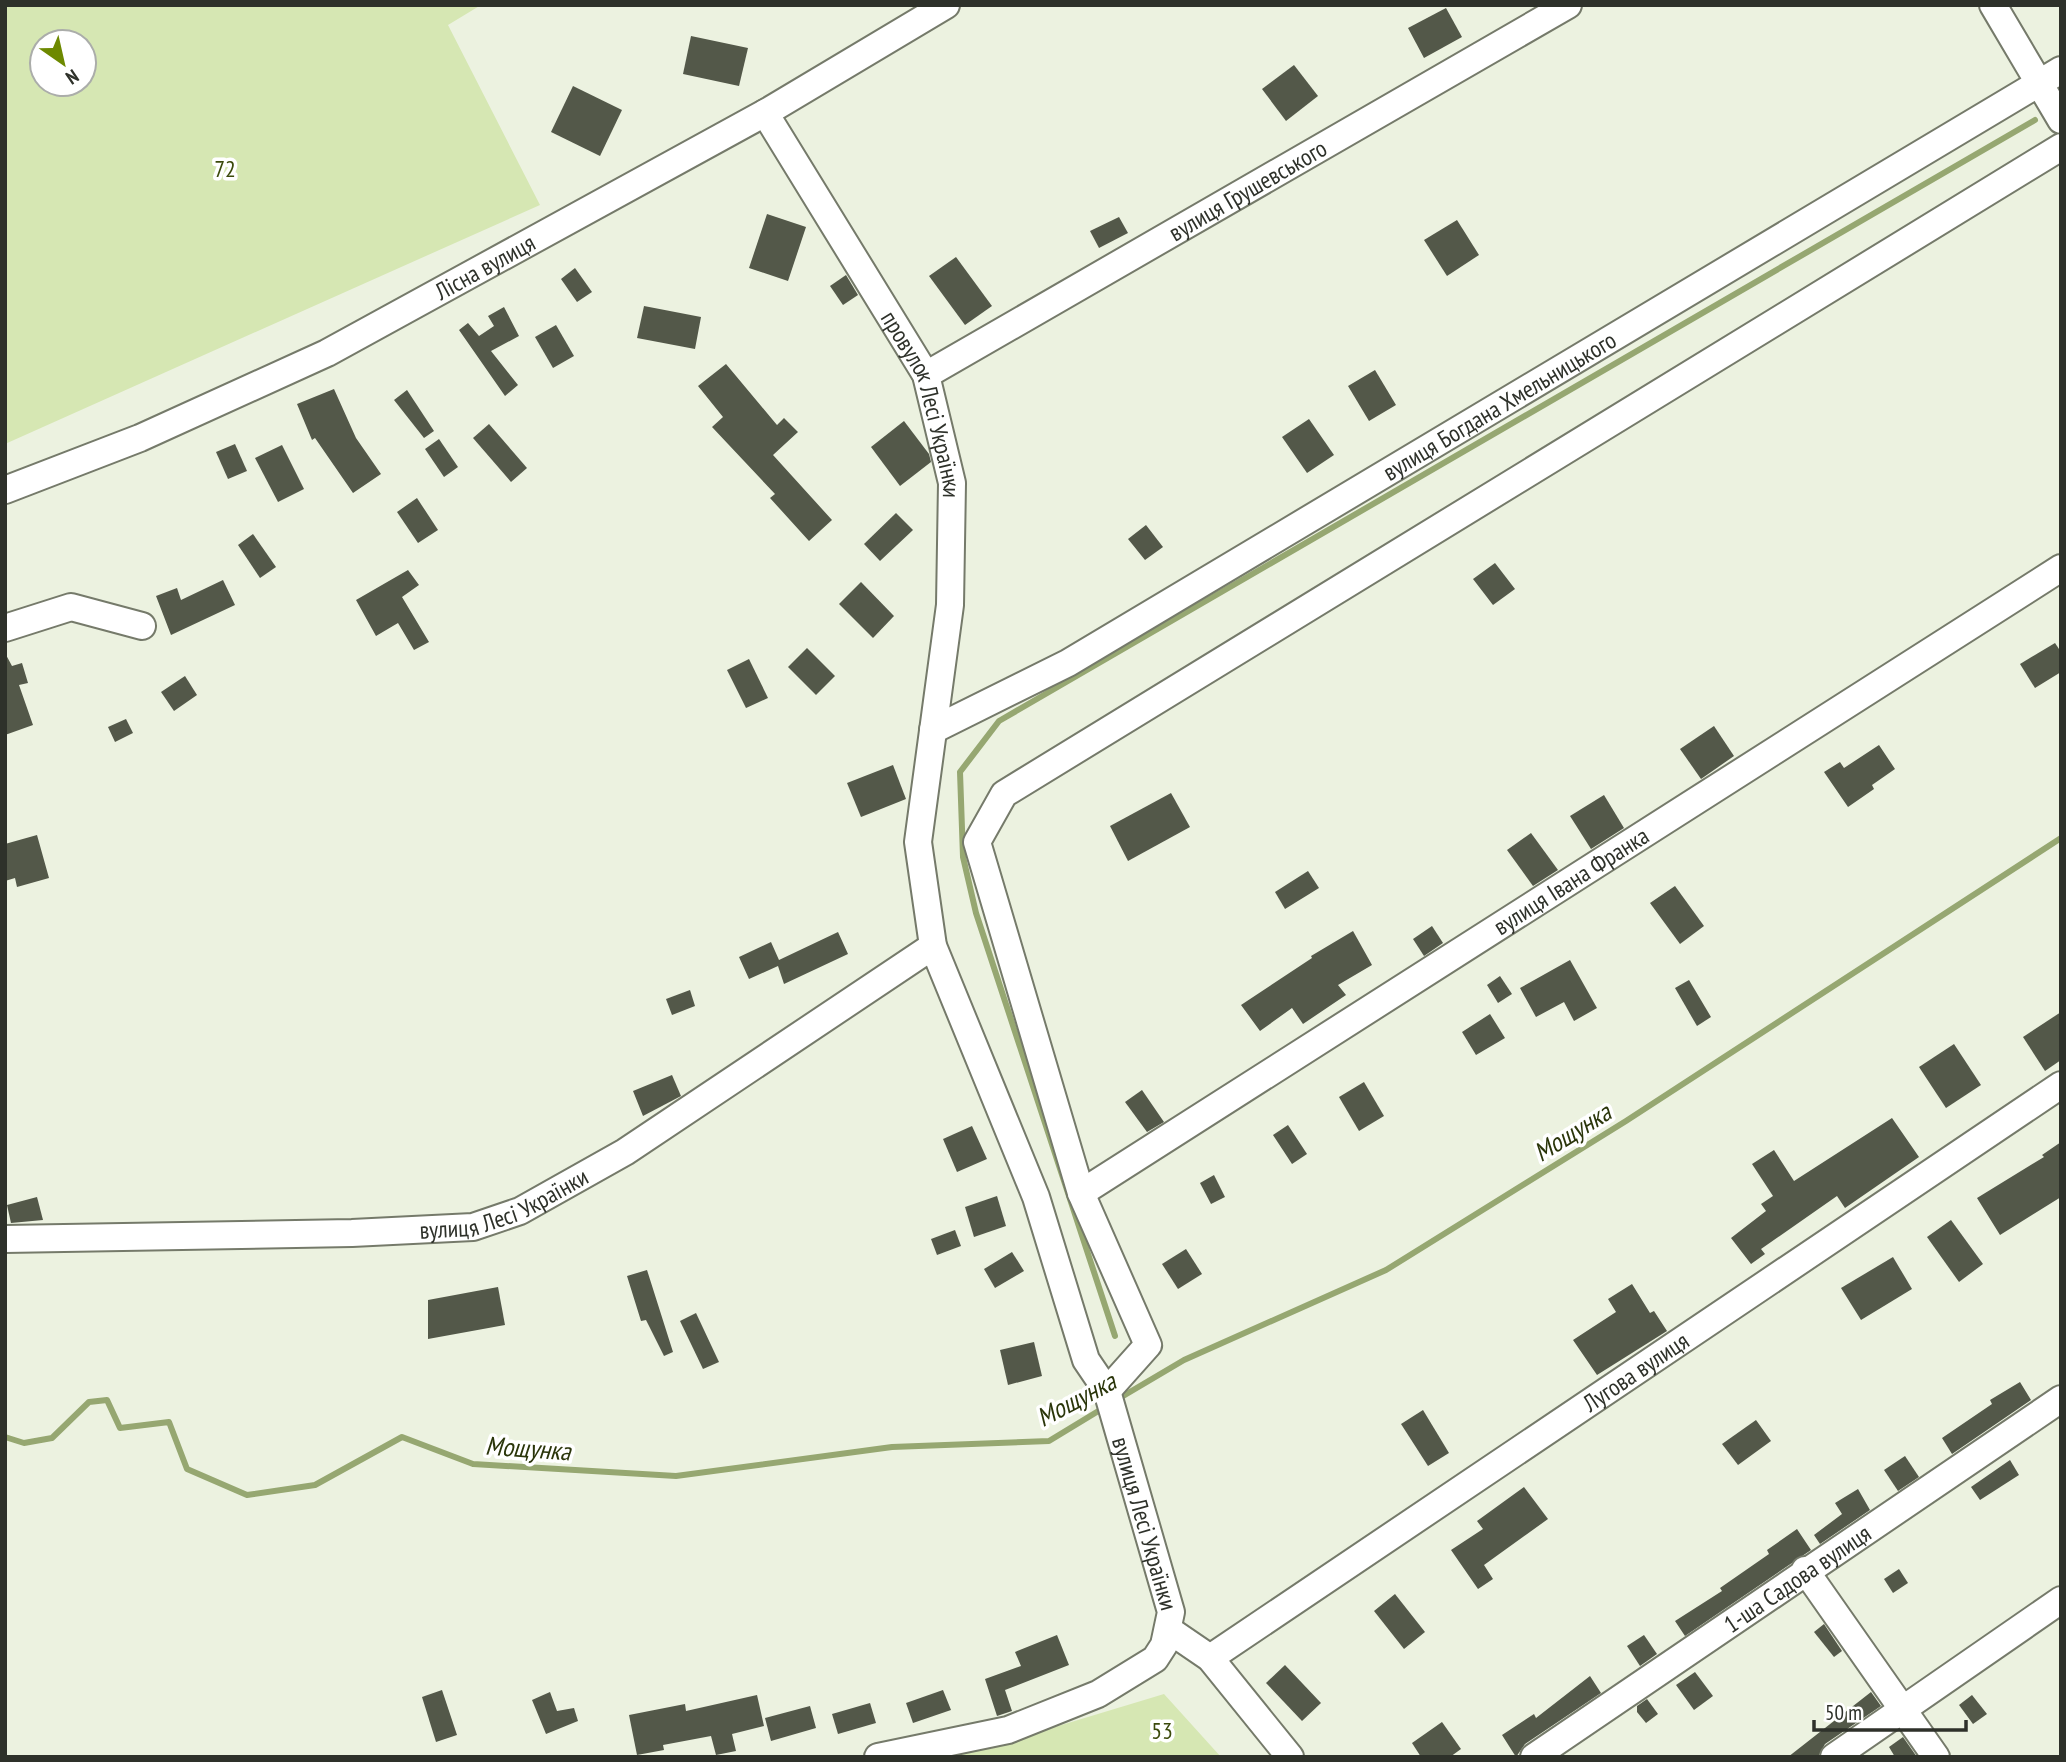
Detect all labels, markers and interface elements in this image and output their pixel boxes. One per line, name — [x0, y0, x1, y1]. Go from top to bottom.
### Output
north arrow — [28, 28, 98, 98]
text: N — [62, 64, 83, 90]
street label: вулиця Грушевського — [1163, 132, 1332, 248]
park label: 72 — [214, 153, 236, 184]
street label: Лісна вулиця — [428, 227, 540, 307]
street label: провулок Лесі Українки — [875, 305, 968, 498]
street label: вулиця Богдана Хмельницького — [1377, 324, 1622, 487]
street label: вулиця Івана Франка — [1487, 820, 1654, 942]
water label: Мощунка — [1527, 1095, 1618, 1169]
street label: вулиця Лесі Українки — [419, 1160, 593, 1245]
street label: Лугова вулиця — [1576, 1325, 1695, 1419]
water label: Мощунка — [1031, 1364, 1123, 1434]
water label: Мощунка — [484, 1429, 573, 1468]
street label: вулиця Лесі Українки — [1106, 1433, 1185, 1614]
street label: 1-ша Садова вулиця — [1717, 1517, 1877, 1639]
scale bar — [1814, 1688, 1966, 1732]
text: 50 m — [1825, 1699, 1862, 1726]
park label: 53 — [1151, 1715, 1173, 1746]

